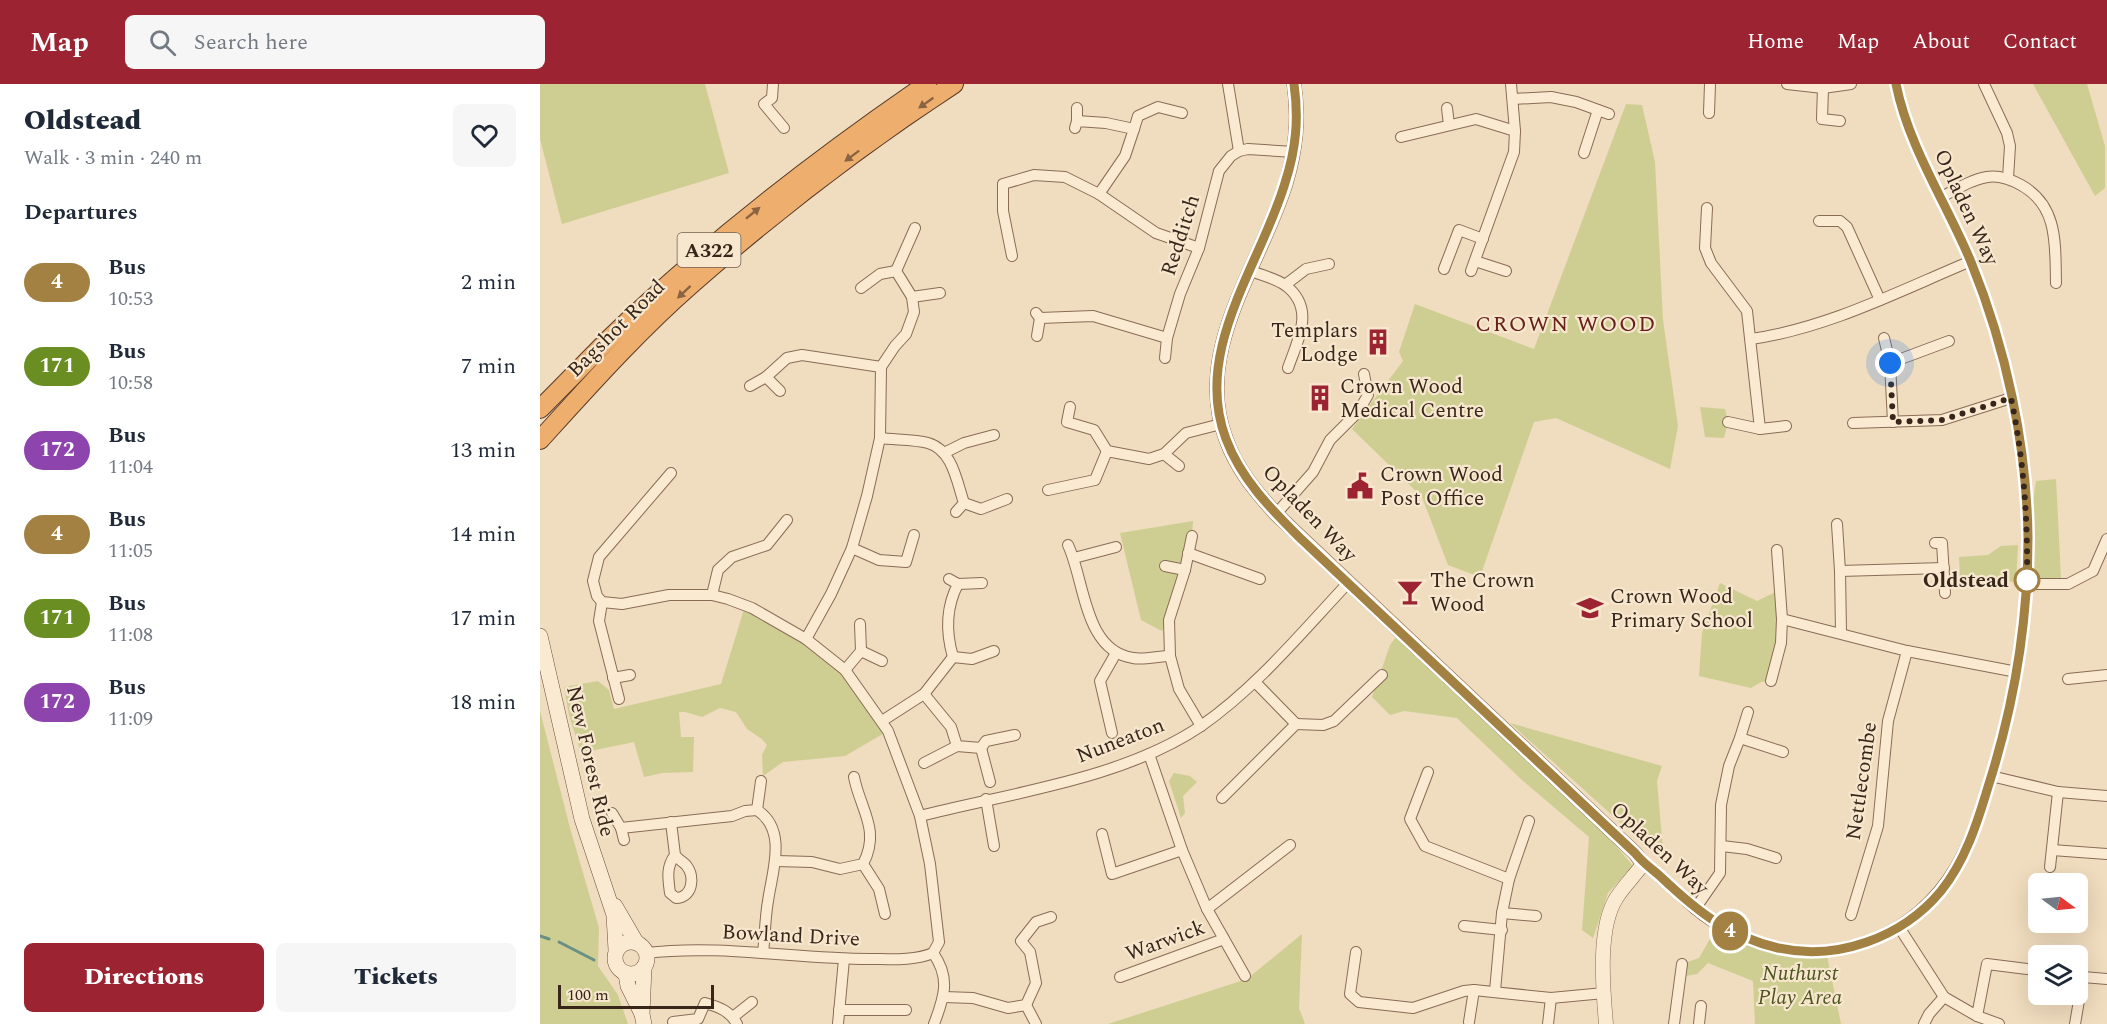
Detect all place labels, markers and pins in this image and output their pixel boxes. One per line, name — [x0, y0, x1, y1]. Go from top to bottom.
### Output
place label: Templars Lodge — [1271, 315, 1358, 371]
building icon: Templars Lodge — [1363, 327, 1393, 357]
place label: Crown Wood Medical Centre — [1340, 371, 1484, 427]
building icon: Crown Wood Medical Centre — [1305, 383, 1335, 413]
place label: Crown Wood Post Office — [1380, 459, 1503, 515]
public building icon: Crown Wood Post Office — [1345, 471, 1375, 501]
place label: The Crown Wood — [1430, 565, 1535, 621]
place label: Oldstead — [1923, 565, 2009, 597]
marker: Oldstead — [2014, 567, 2040, 593]
bar icon: The Crown Wood — [1395, 577, 1425, 607]
place label: Crown Wood Primary School — [1610, 581, 1753, 637]
school or university icon: Crown Wood Primary School — [1575, 593, 1605, 623]

